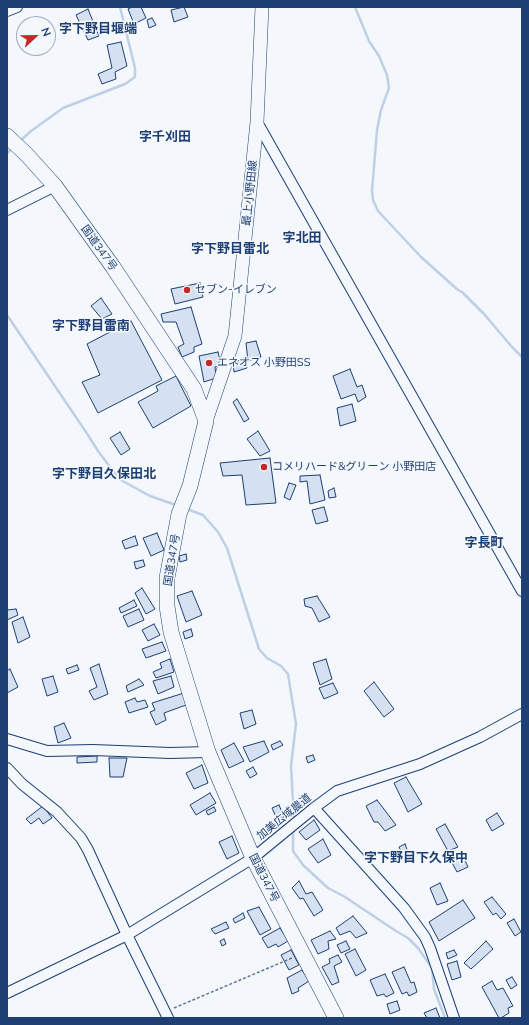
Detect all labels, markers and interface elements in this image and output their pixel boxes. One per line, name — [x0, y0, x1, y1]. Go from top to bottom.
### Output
north arrow — [16, 16, 56, 56]
district label: 字下野目堰端 — [59, 21, 137, 37]
text: N — [38, 25, 54, 38]
district label: 字千刈田 — [139, 129, 191, 145]
street label: 最上小野田線 — [240, 159, 260, 227]
street label: 国道347号 — [78, 223, 120, 273]
district label: 字北田 — [283, 230, 321, 246]
district label: 字下野目雷北 — [191, 241, 269, 257]
place label: セブン-イレブン — [195, 283, 277, 297]
marker: セブン-イレブン — [182, 285, 192, 295]
district label: 字下野目雷南 — [52, 318, 130, 334]
place label: エネオス 小野田SS — [217, 356, 311, 370]
marker: エネオス 小野田SS — [204, 358, 214, 368]
place label: コメリハード&グリーン 小野田店 — [272, 460, 436, 474]
marker: コメリハード&グリーン 小野田店 — [259, 462, 269, 472]
district label: 字下野目久保田北 — [52, 466, 156, 482]
street label: 国道347号 — [161, 533, 183, 587]
district label: 字長町 — [465, 535, 503, 551]
street label: 加美広域農道 — [254, 791, 314, 843]
district label: 字下野目下久保中 — [364, 850, 468, 866]
street label: 国道347号 — [246, 851, 282, 905]

